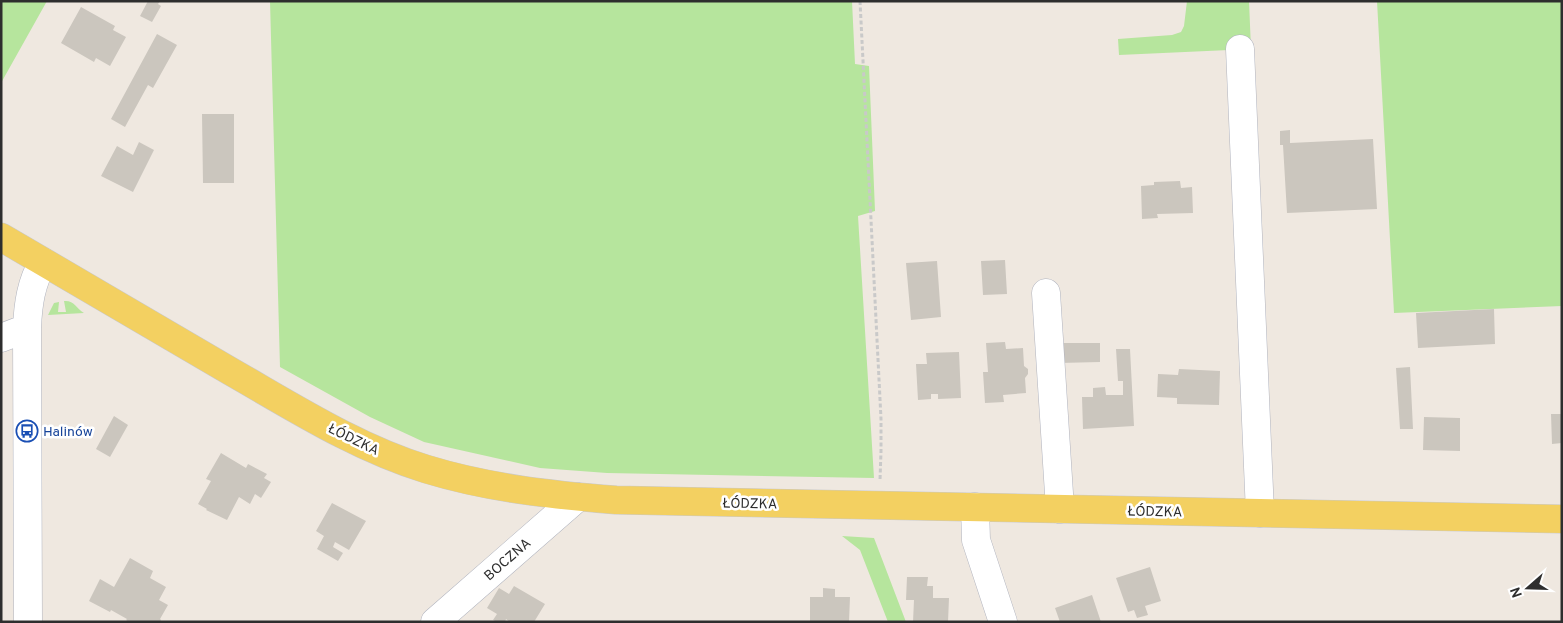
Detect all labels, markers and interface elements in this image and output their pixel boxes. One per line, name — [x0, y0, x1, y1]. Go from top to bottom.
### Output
bus stop icon: Halinów — [15, 419, 39, 443]
street label: ŁÓDZKA — [325, 420, 382, 460]
place label: Halinów — [43, 424, 93, 441]
street label: ŁÓDZKA — [722, 495, 778, 513]
street label: ŁÓDZKA — [1127, 503, 1183, 521]
street label: BOCZNA — [481, 535, 535, 585]
north arrow — [1503, 563, 1553, 613]
text: N — [1507, 584, 1527, 600]

